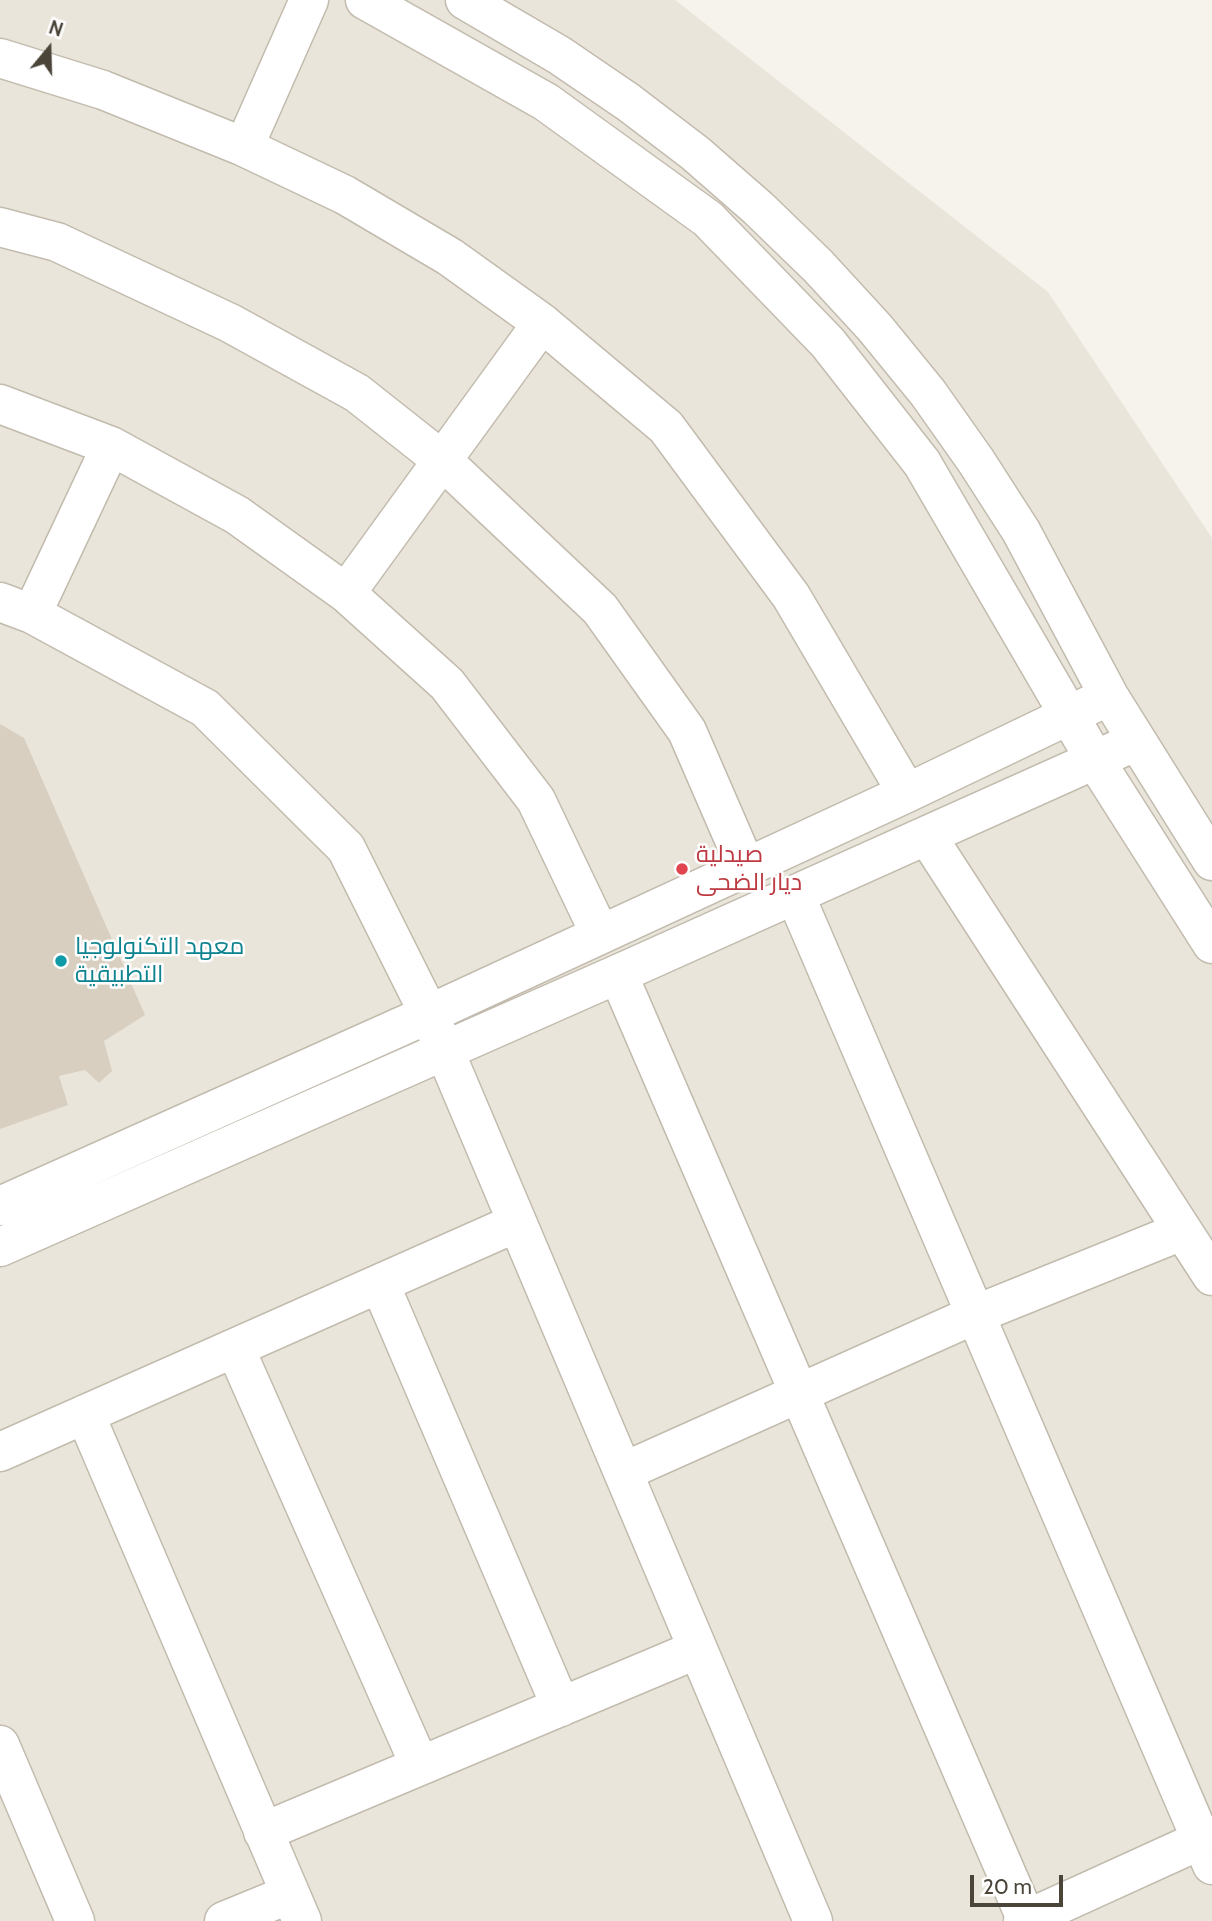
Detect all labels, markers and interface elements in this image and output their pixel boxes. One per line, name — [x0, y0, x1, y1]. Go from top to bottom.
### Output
north arrow — [14, 14, 84, 84]
text: N — [46, 16, 66, 42]
place label: صيدلية ديار الضحى — [696, 841, 802, 897]
marker: صيدلية ديار الضحى — [674, 861, 690, 877]
place label: معهد التكنولوجيا التطبيقية — [75, 933, 245, 989]
marker: معهد التكنولوجيا التطبيقية — [53, 953, 69, 969]
scale bar — [974, 1862, 1067, 1906]
text: 20 m — [983, 1874, 1032, 1899]

